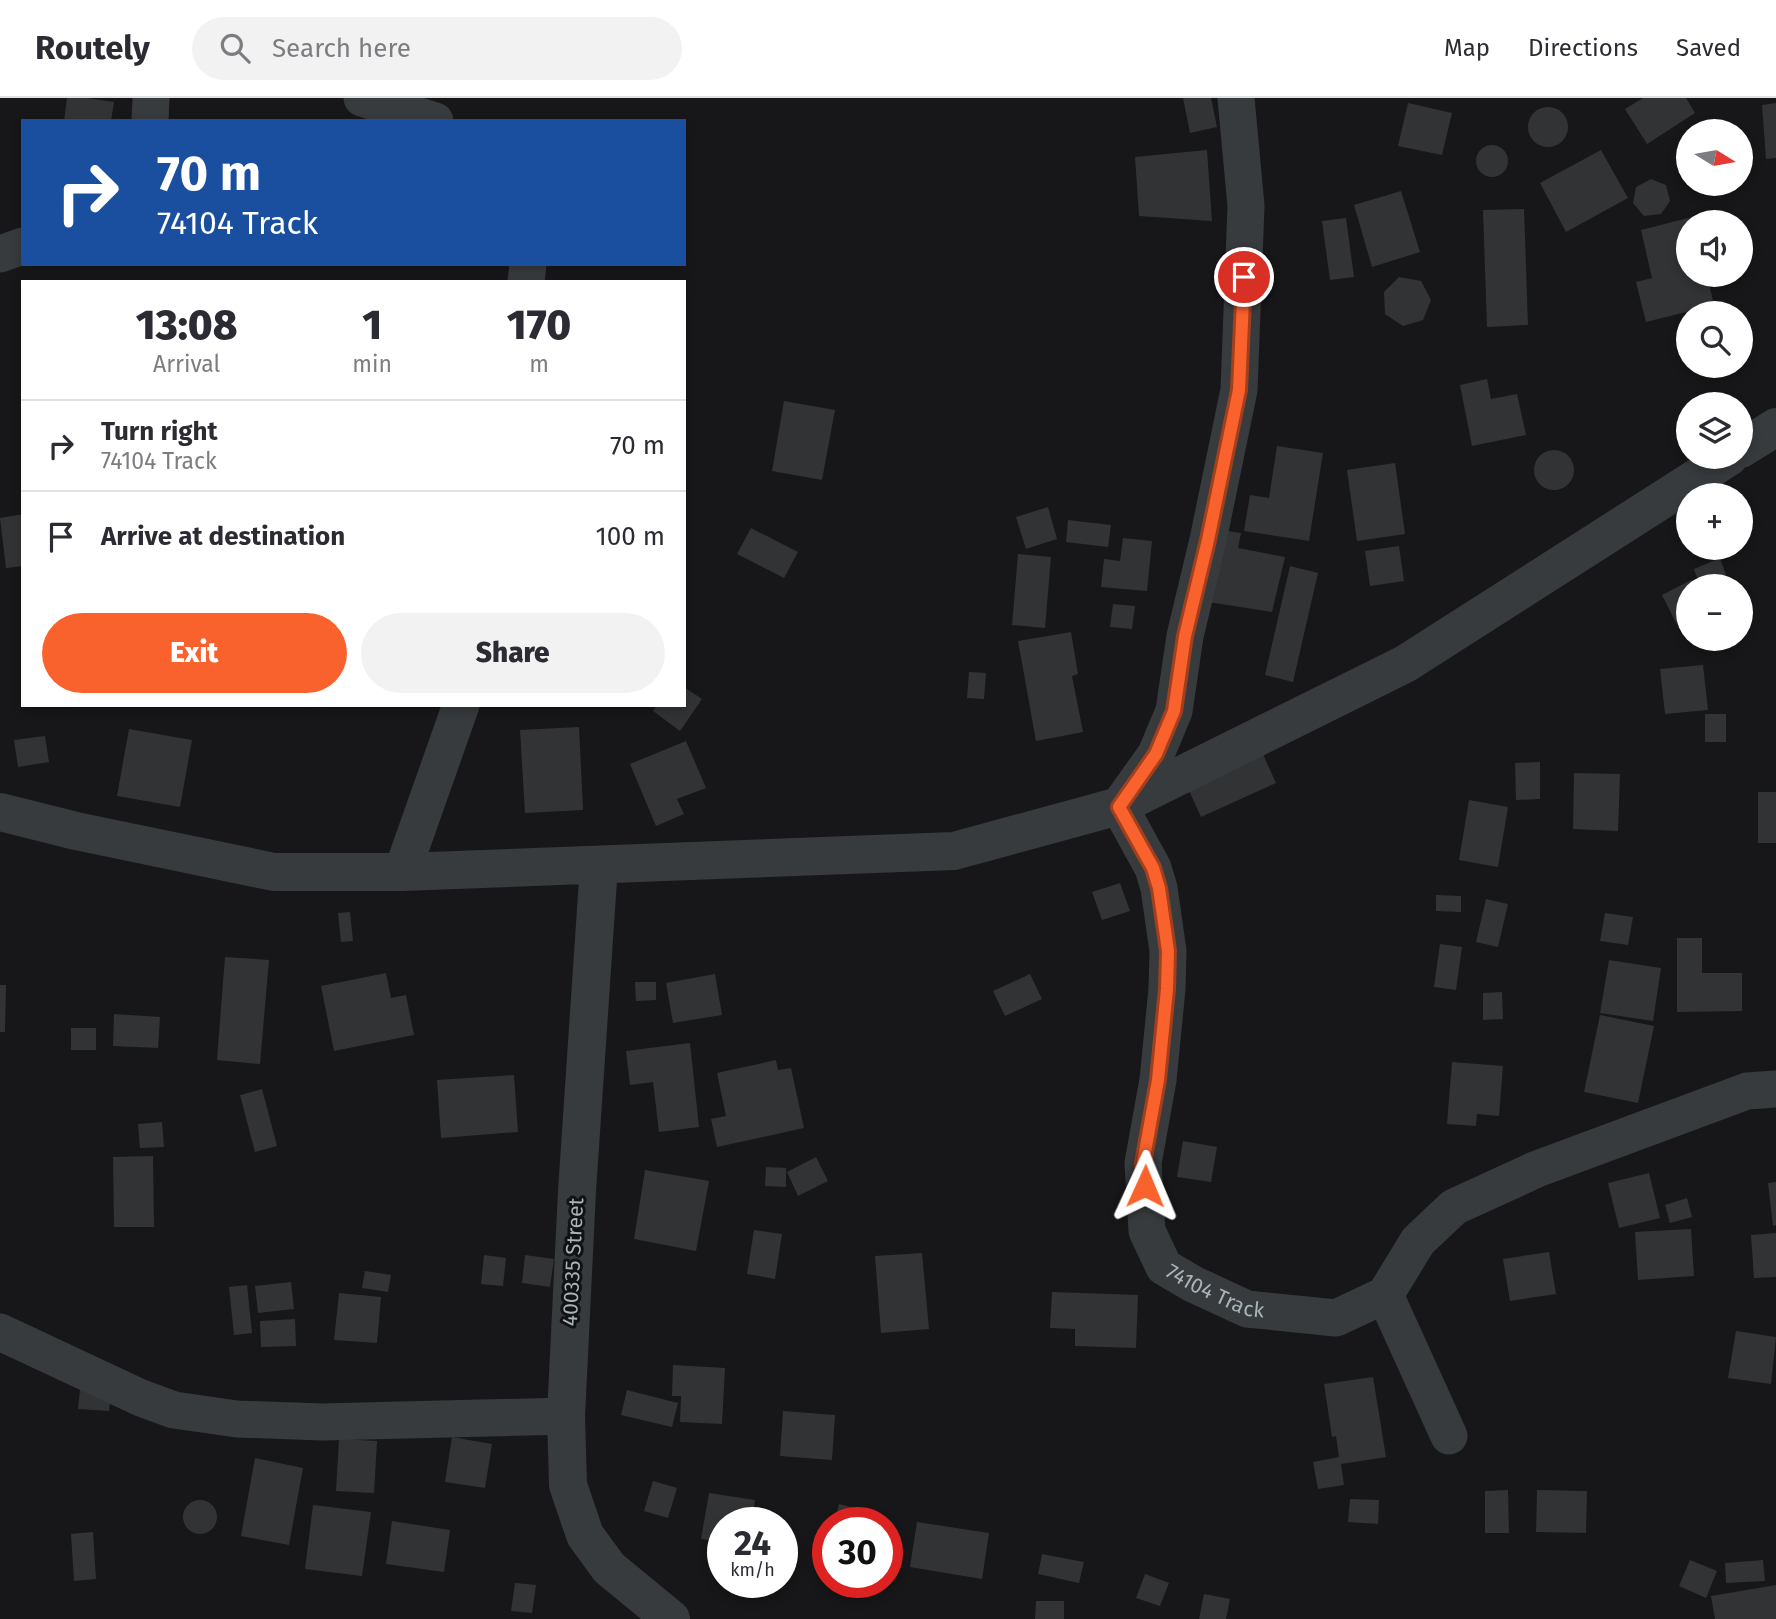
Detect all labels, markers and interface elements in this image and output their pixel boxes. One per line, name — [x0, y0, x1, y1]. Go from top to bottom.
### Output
search box — [192, 17, 682, 80]
text: Routely — [35, 28, 150, 68]
icon: search — [216, 29, 254, 67]
text: Search here — [272, 33, 411, 64]
text: Map — [1444, 34, 1490, 62]
text: Directions — [1528, 34, 1638, 62]
text: Saved — [1676, 34, 1741, 62]
north arrow — [1676, 119, 1754, 196]
map controls — [1676, 119, 1753, 651]
text: 70 m — [157, 144, 261, 203]
icon: right — [42, 147, 133, 238]
text: 74104 Track — [157, 204, 318, 242]
button: sound — [1676, 210, 1753, 287]
pin — [1214, 247, 1274, 307]
icon: arrive — [1225, 258, 1263, 296]
text: 13:08 — [136, 300, 238, 350]
text: 1 — [362, 300, 382, 350]
text: 170 — [507, 300, 571, 350]
button: search — [1676, 301, 1753, 378]
text: Arrival — [153, 350, 220, 378]
text: min — [352, 350, 392, 378]
text: m — [529, 350, 549, 378]
button: layers — [1676, 392, 1753, 469]
text: Turn right — [101, 416, 218, 447]
icon: right — [42, 427, 80, 465]
text: 70 m — [610, 430, 665, 461]
text: 74104 Track — [101, 447, 217, 475]
button: + — [1676, 483, 1753, 560]
icon: arrive — [42, 518, 80, 556]
text: Arrive at destination — [101, 521, 345, 552]
text: 100 m — [596, 521, 665, 552]
button: − — [1676, 574, 1753, 651]
button: Exit — [42, 613, 347, 693]
button: Share — [361, 613, 665, 693]
position arrow — [1108, 1149, 1182, 1223]
street label: 400335 Street — [557, 1197, 589, 1327]
street label: 74104 Track — [1161, 1258, 1266, 1324]
speed limit sign: 30 — [812, 1507, 903, 1598]
text: 24 — [734, 1522, 771, 1564]
text: km/h — [730, 1559, 775, 1581]

